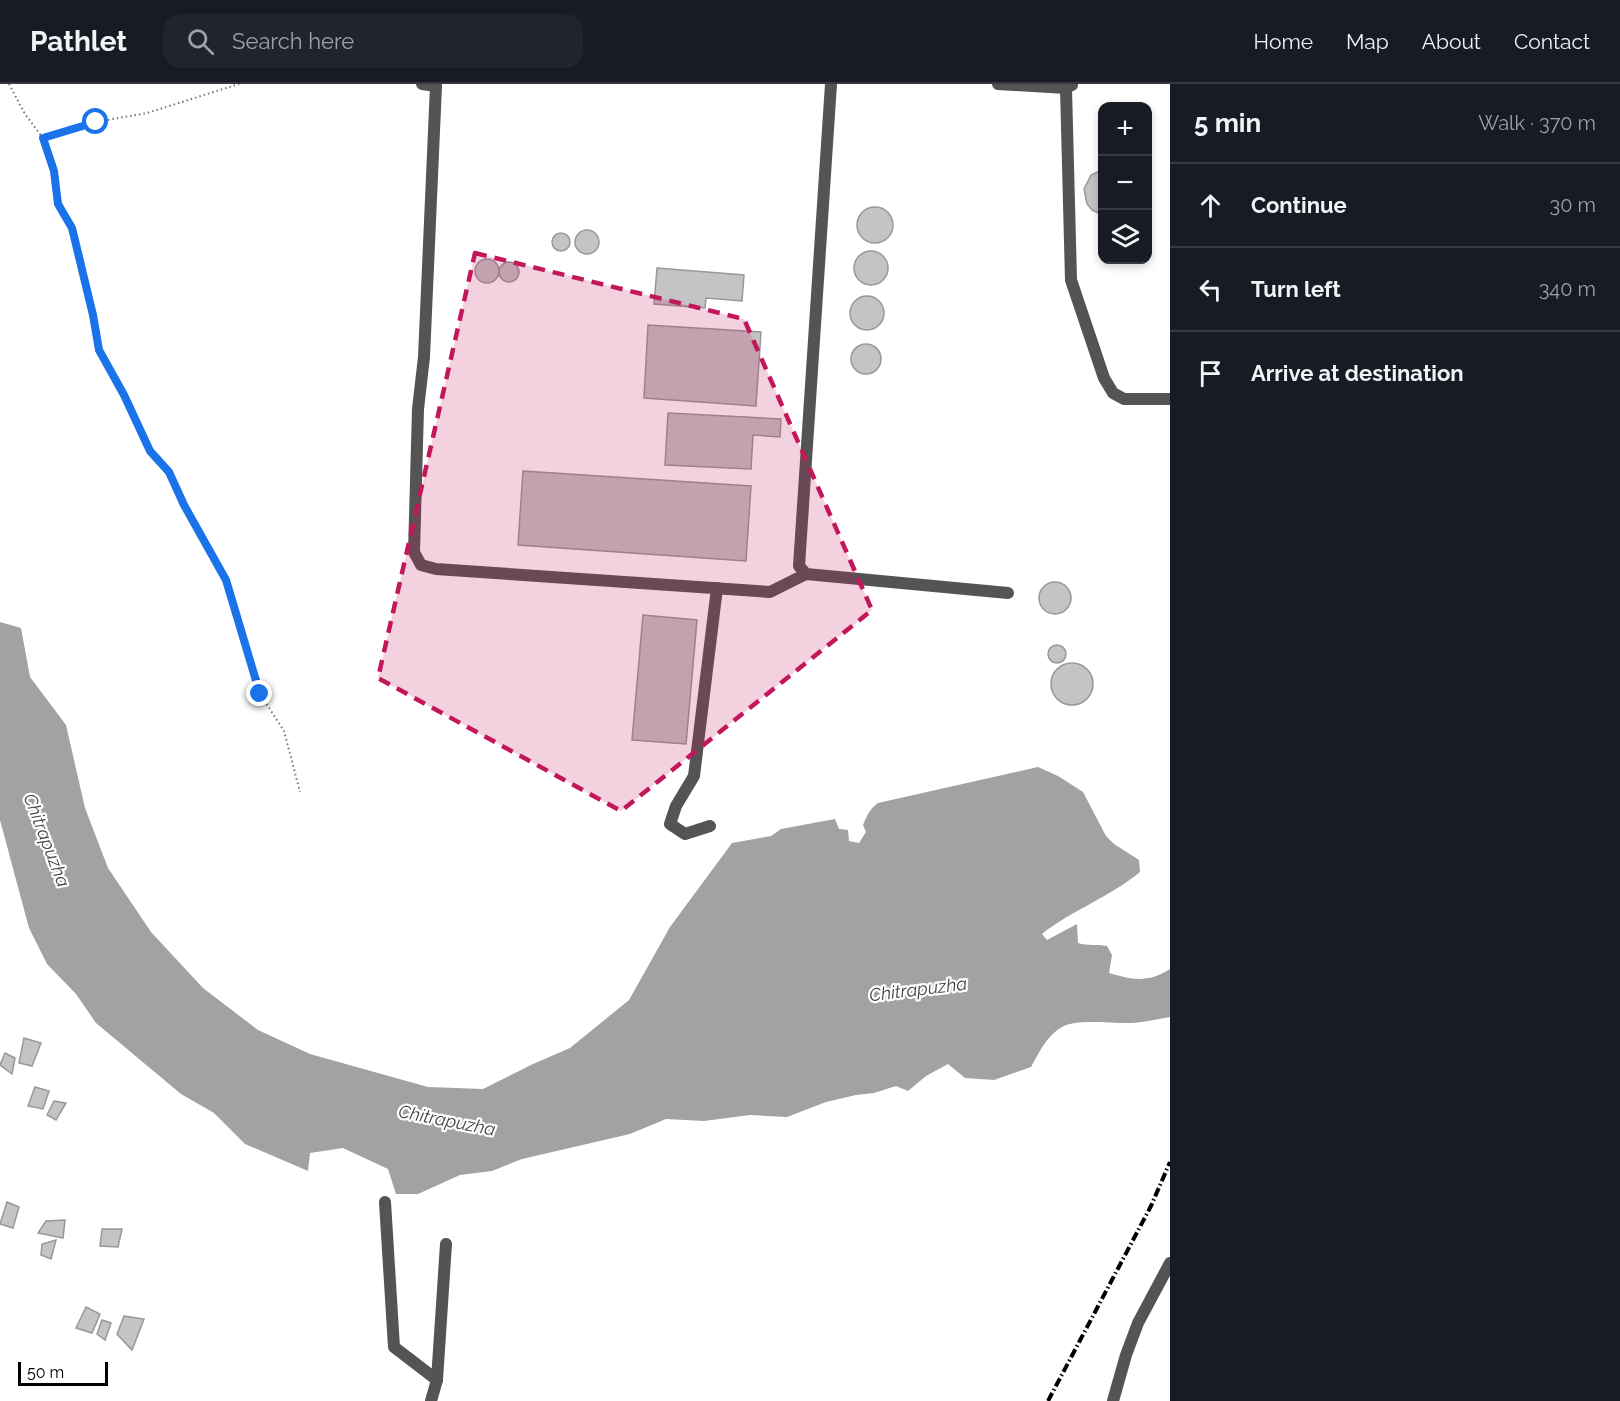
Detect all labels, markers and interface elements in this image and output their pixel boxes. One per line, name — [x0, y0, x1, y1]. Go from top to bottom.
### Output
search box — [163, 14, 583, 68]
text: Pathlet — [30, 25, 127, 58]
icon: search — [184, 25, 217, 58]
text: Search here — [232, 28, 354, 54]
text: Home — [1254, 29, 1313, 54]
text: Map — [1346, 29, 1389, 54]
text: About — [1422, 29, 1481, 54]
text: Contact — [1514, 29, 1590, 54]
map controls — [1098, 102, 1152, 264]
button: + — [1098, 102, 1152, 156]
route start — [82, 108, 108, 134]
text: 5 min — [1194, 108, 1261, 138]
text: Walk · 370 m — [1478, 111, 1596, 135]
button: − — [1098, 156, 1152, 210]
icon: ahead — [1194, 189, 1227, 222]
text: Continue — [1251, 192, 1347, 218]
text: 30 m — [1550, 193, 1596, 217]
button: layers — [1098, 210, 1152, 264]
icon: left — [1194, 273, 1227, 306]
text: Turn left — [1251, 276, 1341, 302]
text: 340 m — [1539, 277, 1596, 301]
icon: arrive — [1194, 357, 1227, 390]
text: Arrive at destination — [1251, 360, 1464, 386]
route end — [246, 680, 272, 706]
water label: Chitrapuzha — [20, 790, 75, 890]
water label: Chitrapuzha — [868, 973, 968, 1005]
water label: Chitrapuzha — [397, 1100, 497, 1140]
scale bar — [18, 1359, 108, 1386]
text: 50 m — [27, 1363, 64, 1382]

